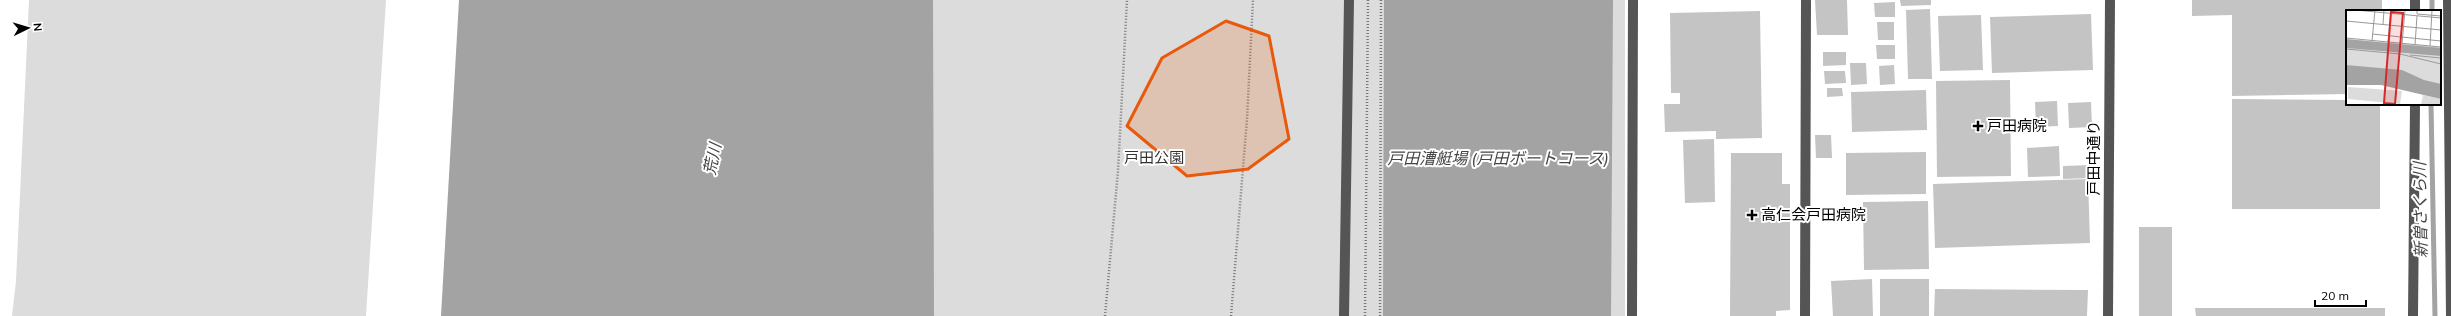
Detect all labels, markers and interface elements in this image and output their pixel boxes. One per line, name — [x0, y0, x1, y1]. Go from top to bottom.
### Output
north arrow — [8, 8, 48, 48]
inset map — [2346, 10, 2441, 105]
text: N — [31, 22, 45, 32]
place label: 戸田病院 — [1987, 116, 2047, 135]
marker: 戸田病院 — [1972, 120, 1984, 132]
street label: 戸田中通り — [2084, 120, 2103, 196]
water label: 荒川 — [699, 139, 725, 177]
park label: 戸田公園 — [1124, 148, 1184, 167]
water label: 戸田漕艇場 (戸田ボートコース) — [1387, 148, 1609, 168]
water label: 新曽さくら川 — [2409, 160, 2431, 258]
place label: 高仁会戸田病院 — [1761, 205, 1866, 224]
marker: 高仁会戸田病院 — [1746, 209, 1758, 221]
scale bar — [2315, 282, 2366, 308]
text: 20 m — [2321, 288, 2349, 303]

